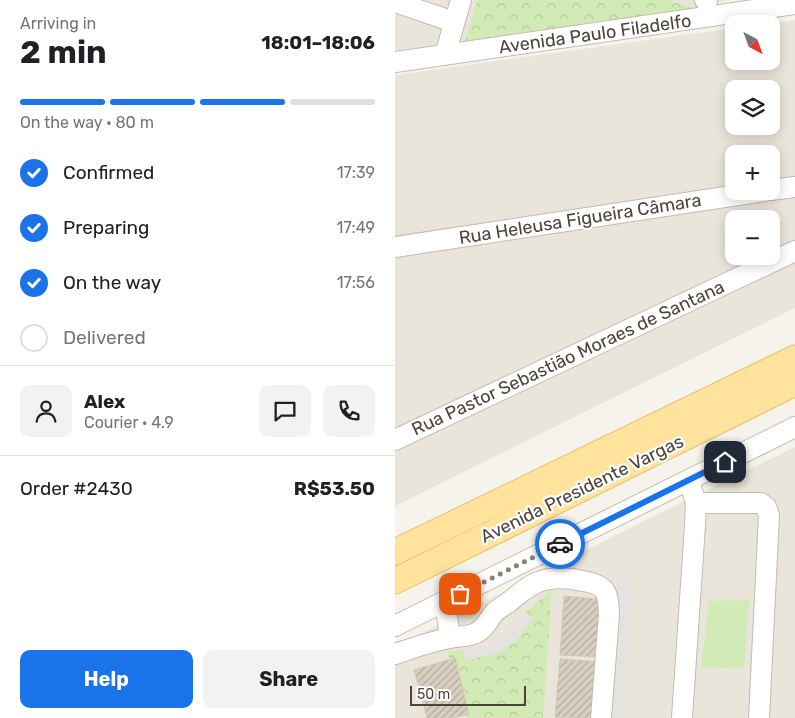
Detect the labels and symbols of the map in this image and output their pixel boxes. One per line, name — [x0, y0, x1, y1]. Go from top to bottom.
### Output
street label: Avenida Paulo Filadelfo — [497, 10, 693, 58]
north arrow — [725, 15, 780, 70]
street label: Rua Heleusa Figueira Câmara — [457, 189, 703, 249]
street label: Rua Pastor Sebastião Moraes de Santana — [408, 276, 728, 440]
street label: Avenida Presidente Vargas — [477, 430, 687, 548]
pin — [704, 441, 746, 483]
courier — [535, 519, 585, 569]
pin — [439, 573, 481, 615]
scale bar — [410, 683, 526, 706]

